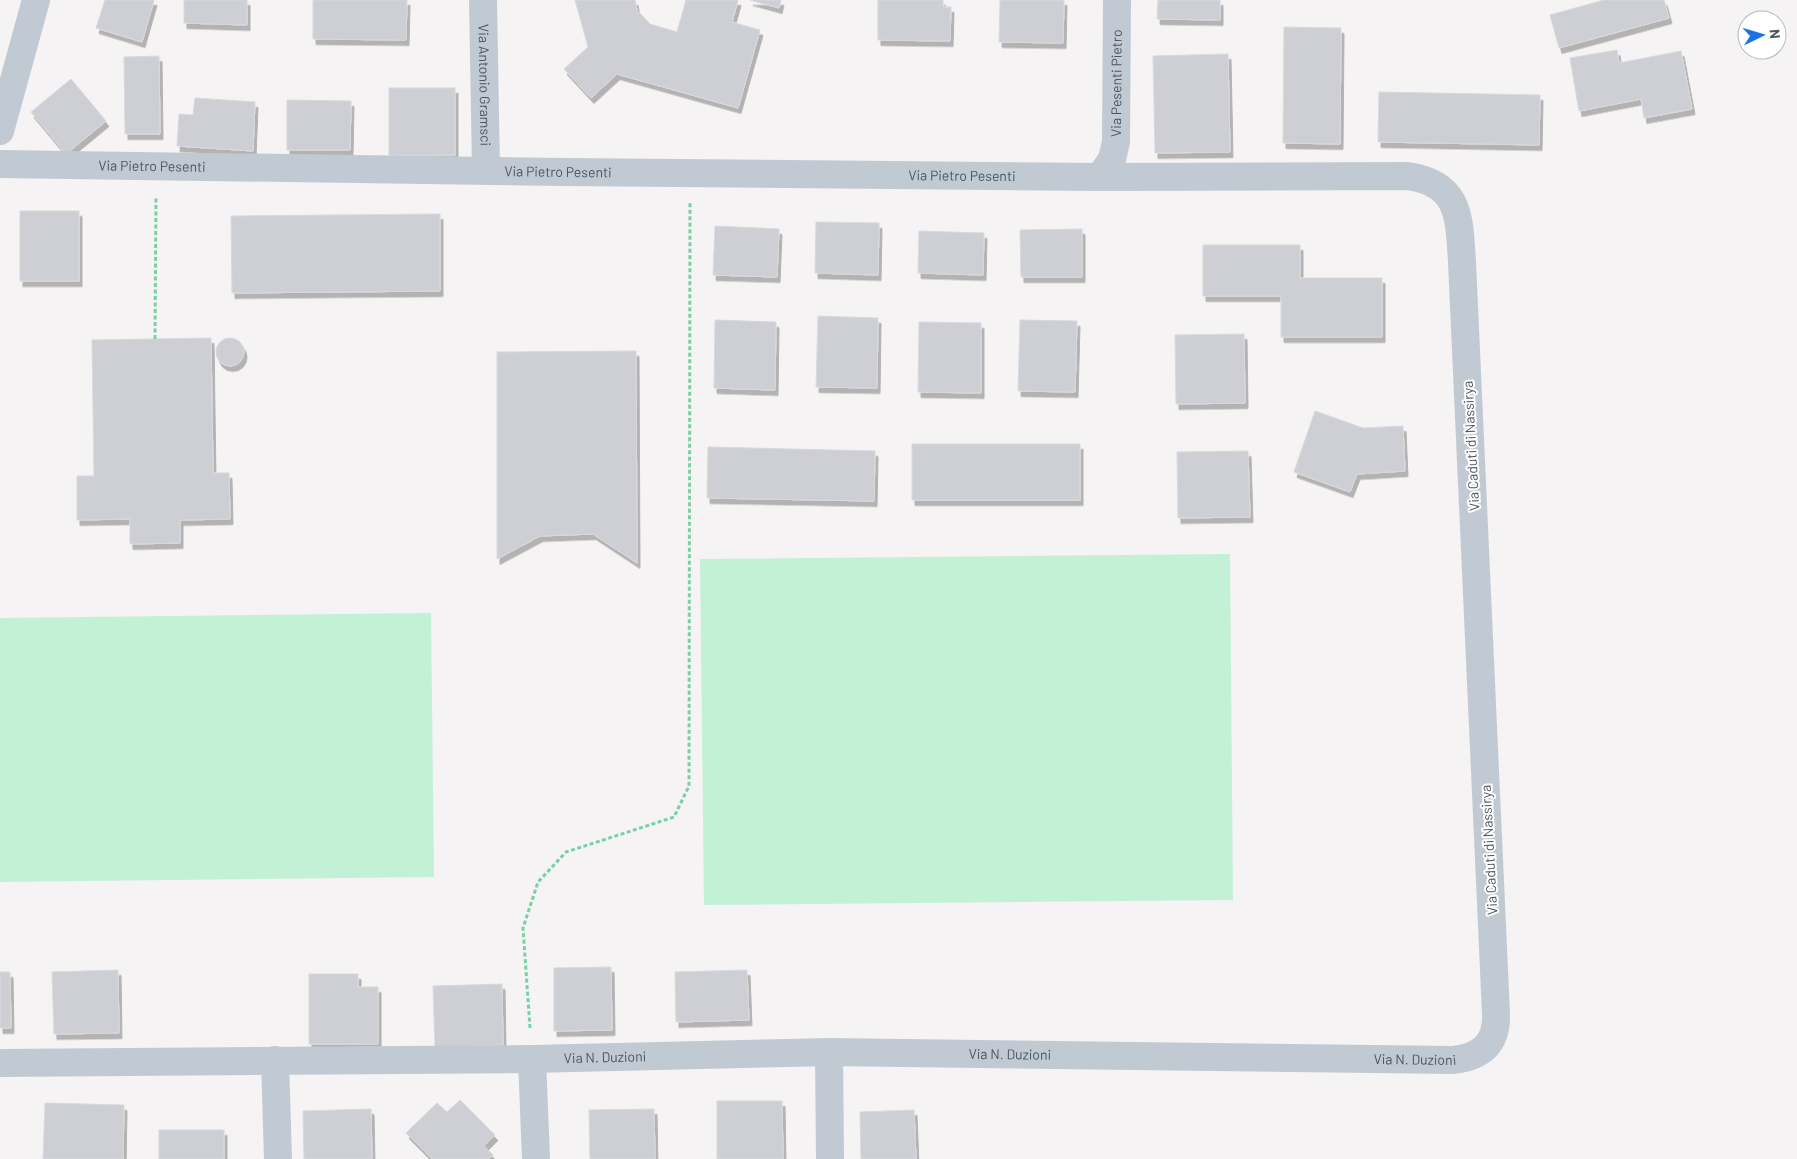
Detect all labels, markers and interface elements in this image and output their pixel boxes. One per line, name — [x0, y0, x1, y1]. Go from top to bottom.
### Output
north arrow — [1737, 10, 1787, 60]
street label: Via Antonio Gramsci — [475, 24, 495, 146]
text: N — [1767, 28, 1784, 39]
street label: Via Pesenti Pietro — [1107, 29, 1125, 137]
street label: Via Pietro Pesenti — [98, 156, 206, 175]
street label: Via Pietro Pesenti — [504, 162, 612, 180]
street label: Via Pietro Pesenti — [908, 166, 1016, 184]
street label: Via Caduti di Nassirya — [1459, 380, 1482, 512]
street label: Via Caduti di Nassirya — [1477, 784, 1500, 916]
street label: Via N. Duzioni — [969, 1045, 1051, 1063]
street label: Via N. Duzioni — [563, 1047, 646, 1066]
street label: Via N. Duzioni — [1373, 1050, 1457, 1068]

